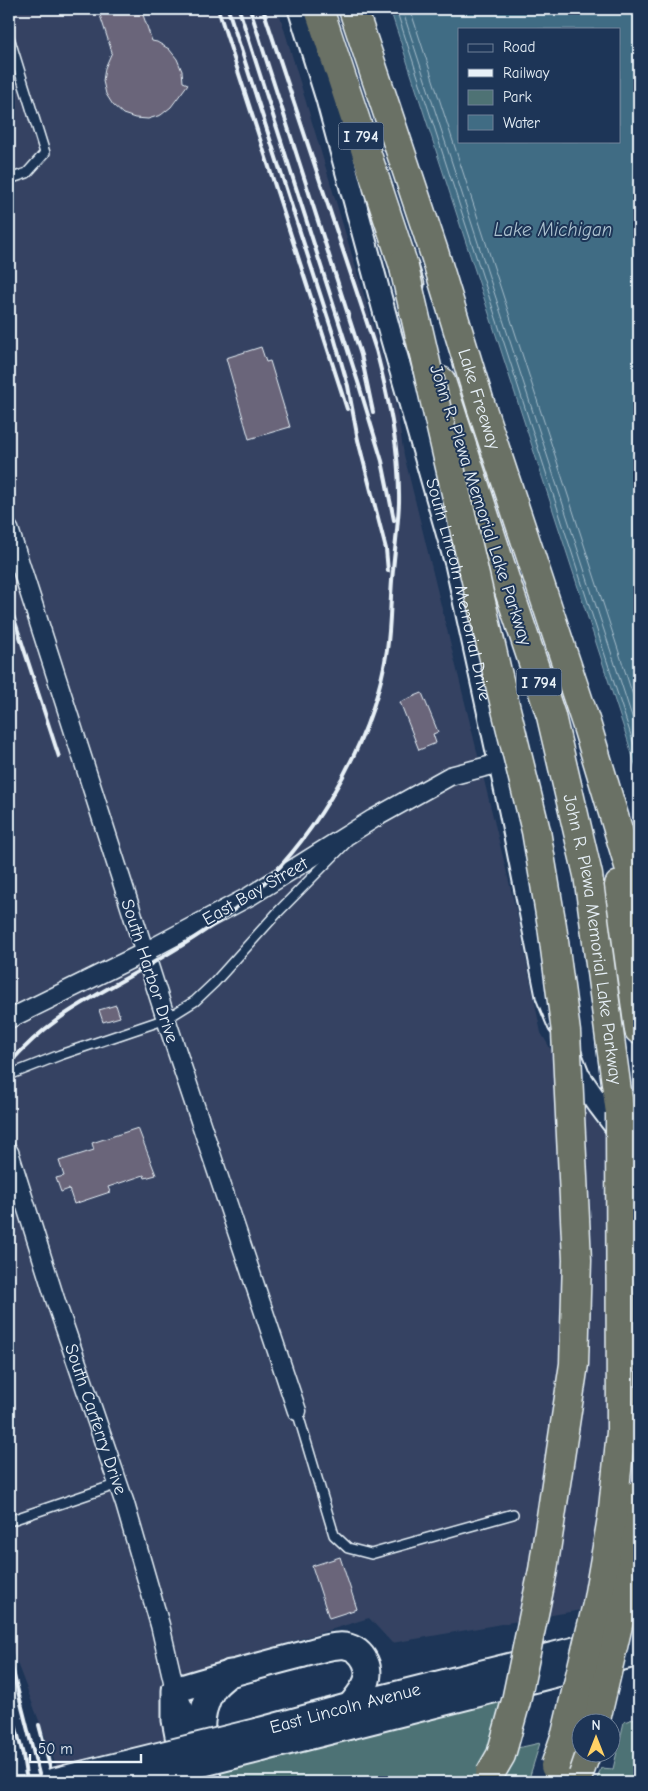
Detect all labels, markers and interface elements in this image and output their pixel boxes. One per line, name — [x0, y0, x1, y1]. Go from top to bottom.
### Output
legend — [458, 28, 620, 142]
text: Road — [503, 38, 535, 56]
text: Railway — [503, 64, 550, 82]
text: Park — [503, 88, 532, 106]
text: Water — [503, 114, 540, 132]
road number: I 794 — [338, 122, 384, 150]
water label: Lake Michigan — [494, 219, 612, 241]
street label: Lake Freeway — [453, 346, 505, 453]
street label: John R. Plewa Memorial Lake Parkway — [425, 362, 536, 649]
street label: South Lincoln Memorial Drive — [421, 476, 496, 703]
road number: I 794 — [516, 669, 562, 696]
street label: John R. Plewa Memorial Lake Parkway — [558, 792, 626, 1087]
street label: East Bay Street — [199, 852, 312, 930]
street label: South Harbor Drive — [116, 897, 183, 1046]
street label: South Carferry Drive — [60, 1341, 131, 1497]
street label: East Lincoln Avenue — [267, 1679, 423, 1738]
north arrow — [570, 1714, 620, 1764]
text: N — [591, 1717, 601, 1734]
scale bar — [30, 1731, 141, 1763]
text: 50 m — [38, 1740, 73, 1758]

